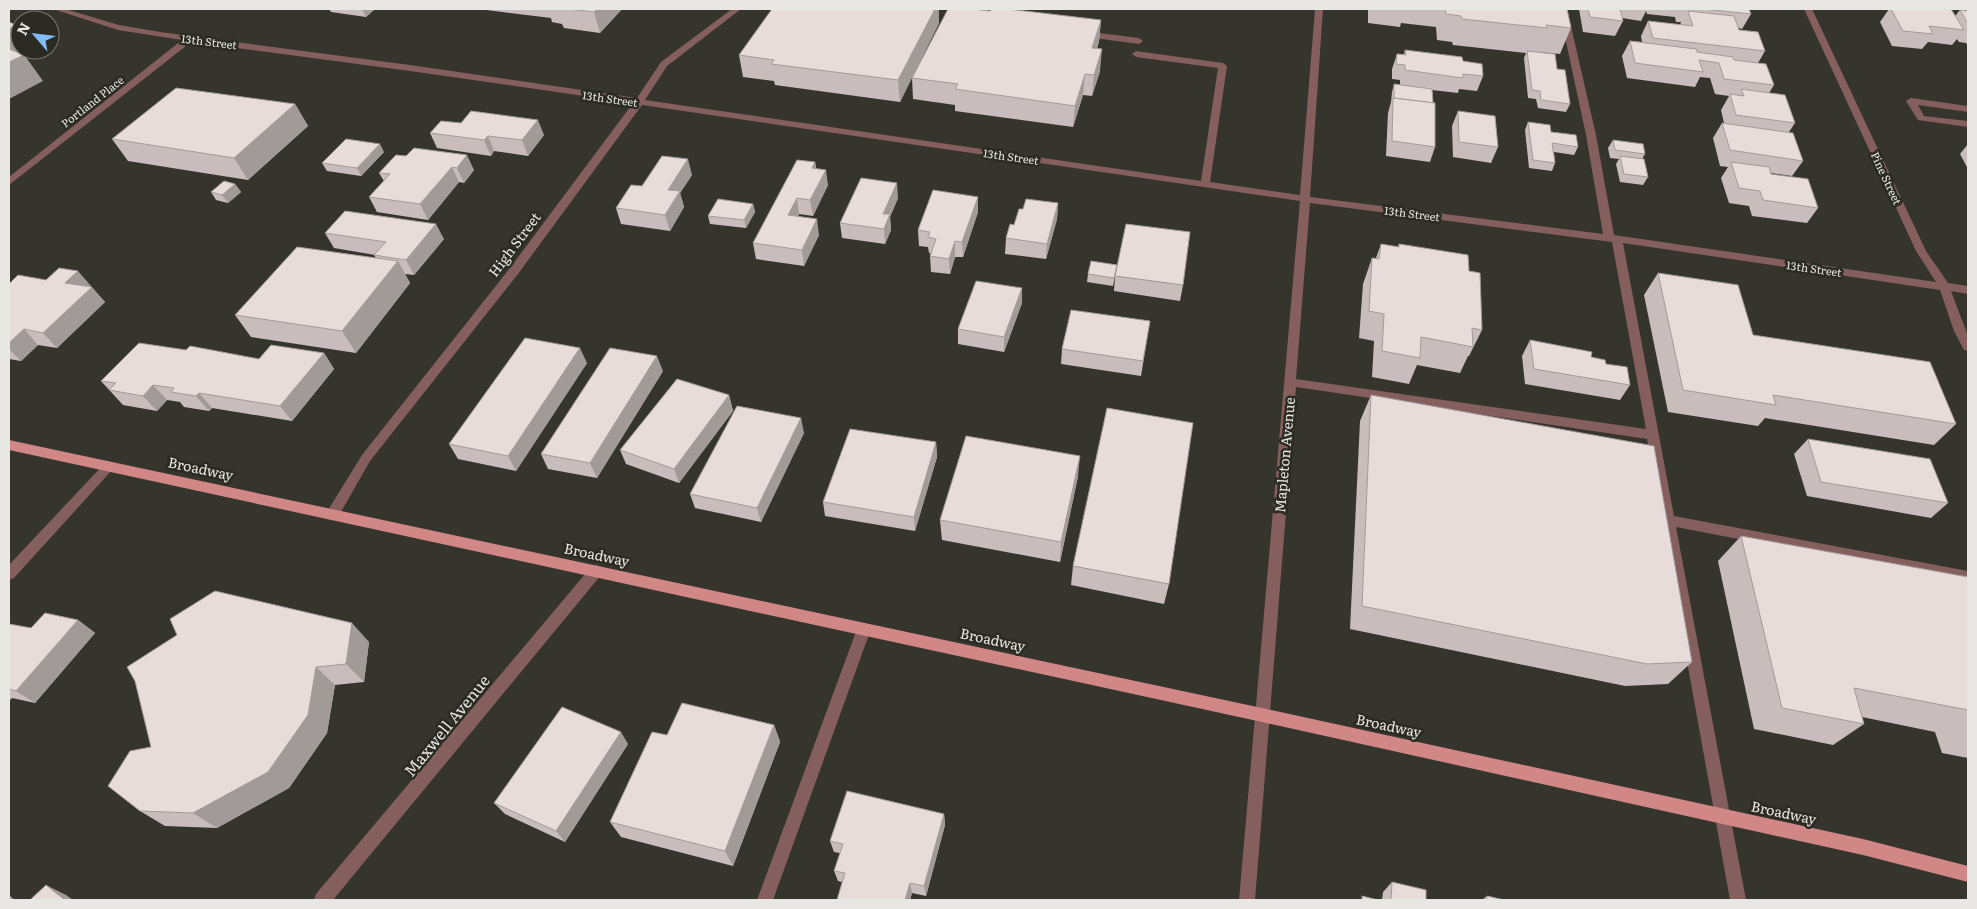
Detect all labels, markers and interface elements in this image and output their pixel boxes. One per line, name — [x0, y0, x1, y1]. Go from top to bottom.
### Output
north arrow — [10, 10, 60, 60]
text: N — [11, 18, 34, 38]
street label: 13th Street — [180, 30, 238, 52]
street label: Portland Place — [57, 71, 127, 131]
street label: 13th Street — [581, 86, 639, 110]
street label: 13th Street — [982, 144, 1040, 168]
street label: Pine Street — [1868, 149, 1907, 208]
street label: 13th Street — [1383, 202, 1441, 224]
street label: High Street — [483, 207, 545, 280]
street label: 13th Street — [1785, 256, 1843, 280]
street label: Mapleton Avenue — [1269, 396, 1299, 514]
street label: Broadway — [166, 451, 237, 485]
street label: Broadway — [562, 537, 633, 571]
street label: Broadway — [958, 622, 1029, 656]
street label: Maxwell Avenue — [397, 669, 495, 781]
street label: Broadway — [1354, 708, 1425, 742]
street label: Broadway — [1749, 795, 1820, 829]

